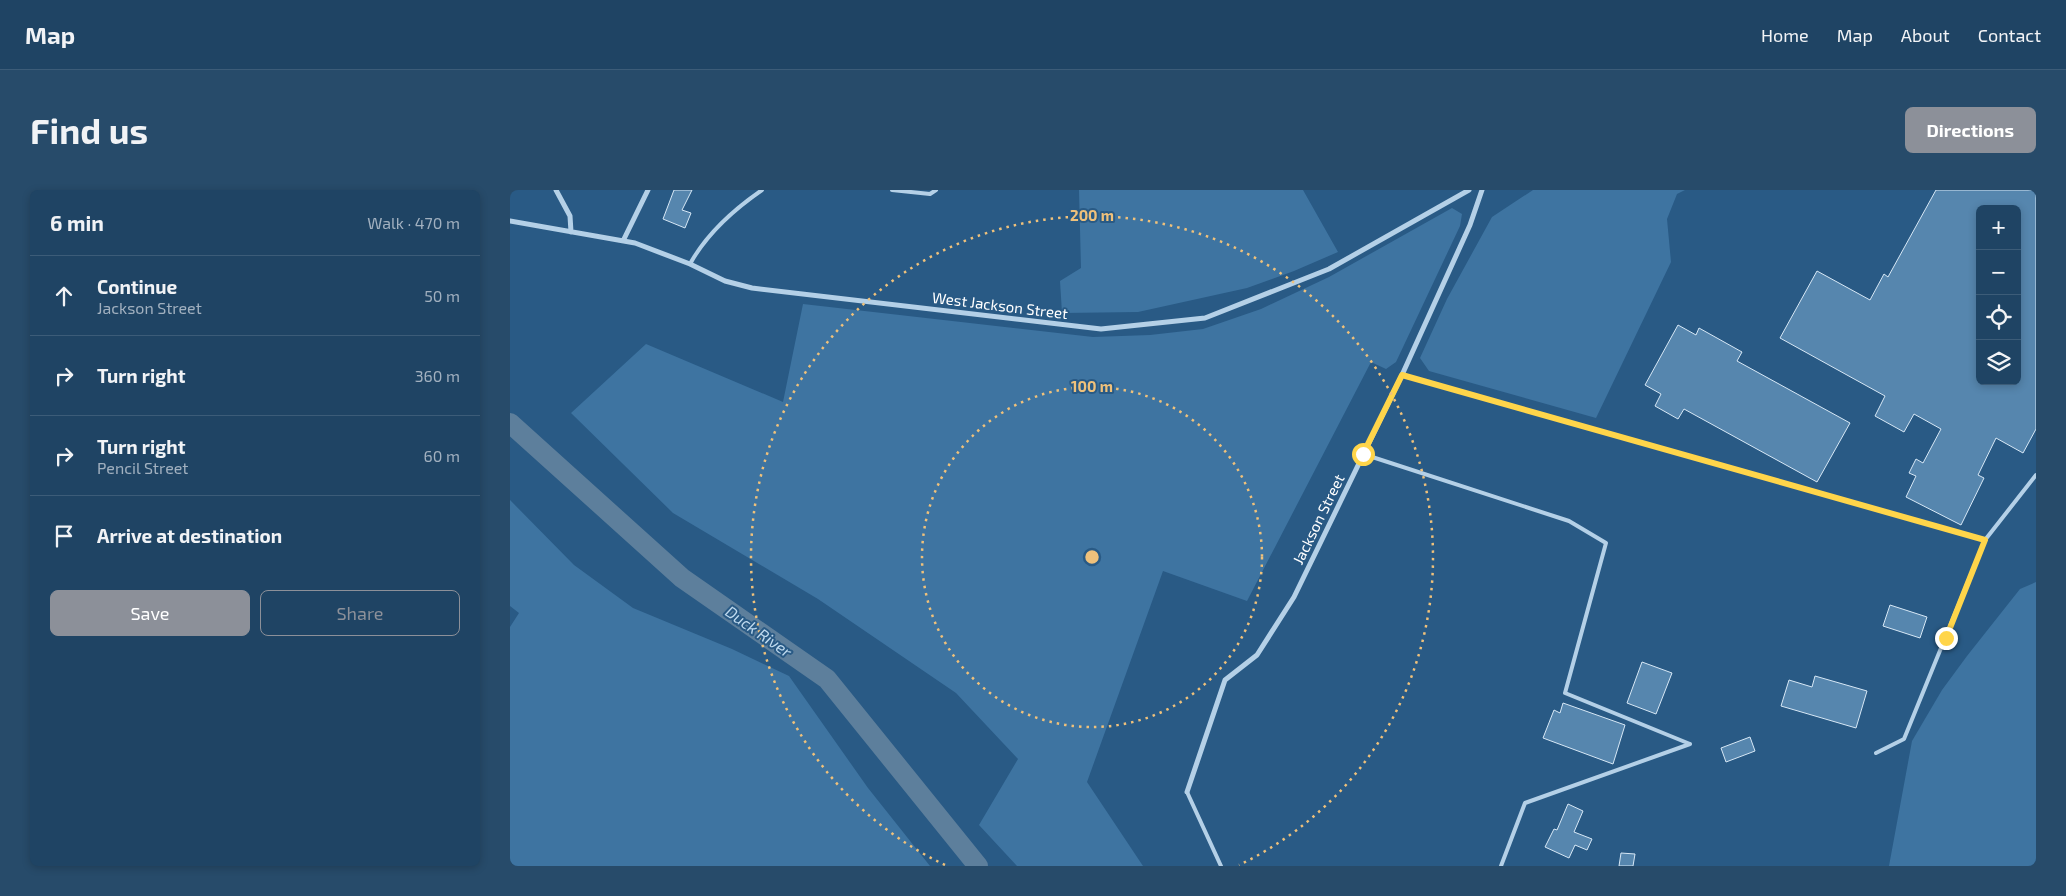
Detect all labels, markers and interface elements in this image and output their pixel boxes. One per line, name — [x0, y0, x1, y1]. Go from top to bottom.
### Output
text: Map — [25, 20, 75, 49]
text: Home — [1761, 24, 1809, 46]
text: Map — [1837, 24, 1873, 46]
text: About — [1901, 24, 1950, 46]
text: Contact — [1978, 24, 2041, 46]
button: Directions — [1905, 107, 2036, 153]
text: Find us — [30, 109, 148, 151]
map controls — [1976, 205, 2021, 385]
button: + — [1976, 205, 2021, 250]
text: 200 m — [1070, 206, 1114, 224]
text: 6 min — [50, 210, 104, 235]
text: Walk · 470 m — [367, 213, 460, 232]
button: − — [1976, 250, 2021, 295]
text: Continue — [97, 275, 177, 298]
icon: ahead — [50, 282, 78, 310]
text: 50 m — [424, 286, 460, 305]
street label: West Jackson Street — [931, 288, 1069, 322]
button: locate — [1976, 295, 2021, 340]
text: Jackson Street — [97, 298, 202, 317]
button: layers — [1976, 340, 2021, 385]
icon: right — [50, 362, 78, 390]
text: Turn right — [97, 364, 185, 387]
text: 360 m — [415, 366, 460, 385]
text: 100 m — [1071, 377, 1113, 395]
text: Turn right — [97, 435, 185, 458]
icon: right — [50, 442, 78, 470]
route start — [1352, 443, 1375, 466]
text: 60 m — [424, 446, 460, 465]
text: Pencil Street — [97, 458, 188, 477]
street label: Jackson Street — [1288, 471, 1348, 567]
icon: arrive — [50, 522, 78, 550]
text: Arrive at destination — [97, 524, 282, 547]
centre of rings — [1083, 548, 1101, 566]
button: Save — [50, 590, 250, 636]
button: Share — [260, 590, 460, 636]
water label: Duck River — [722, 601, 796, 661]
route end — [1935, 627, 1958, 650]

